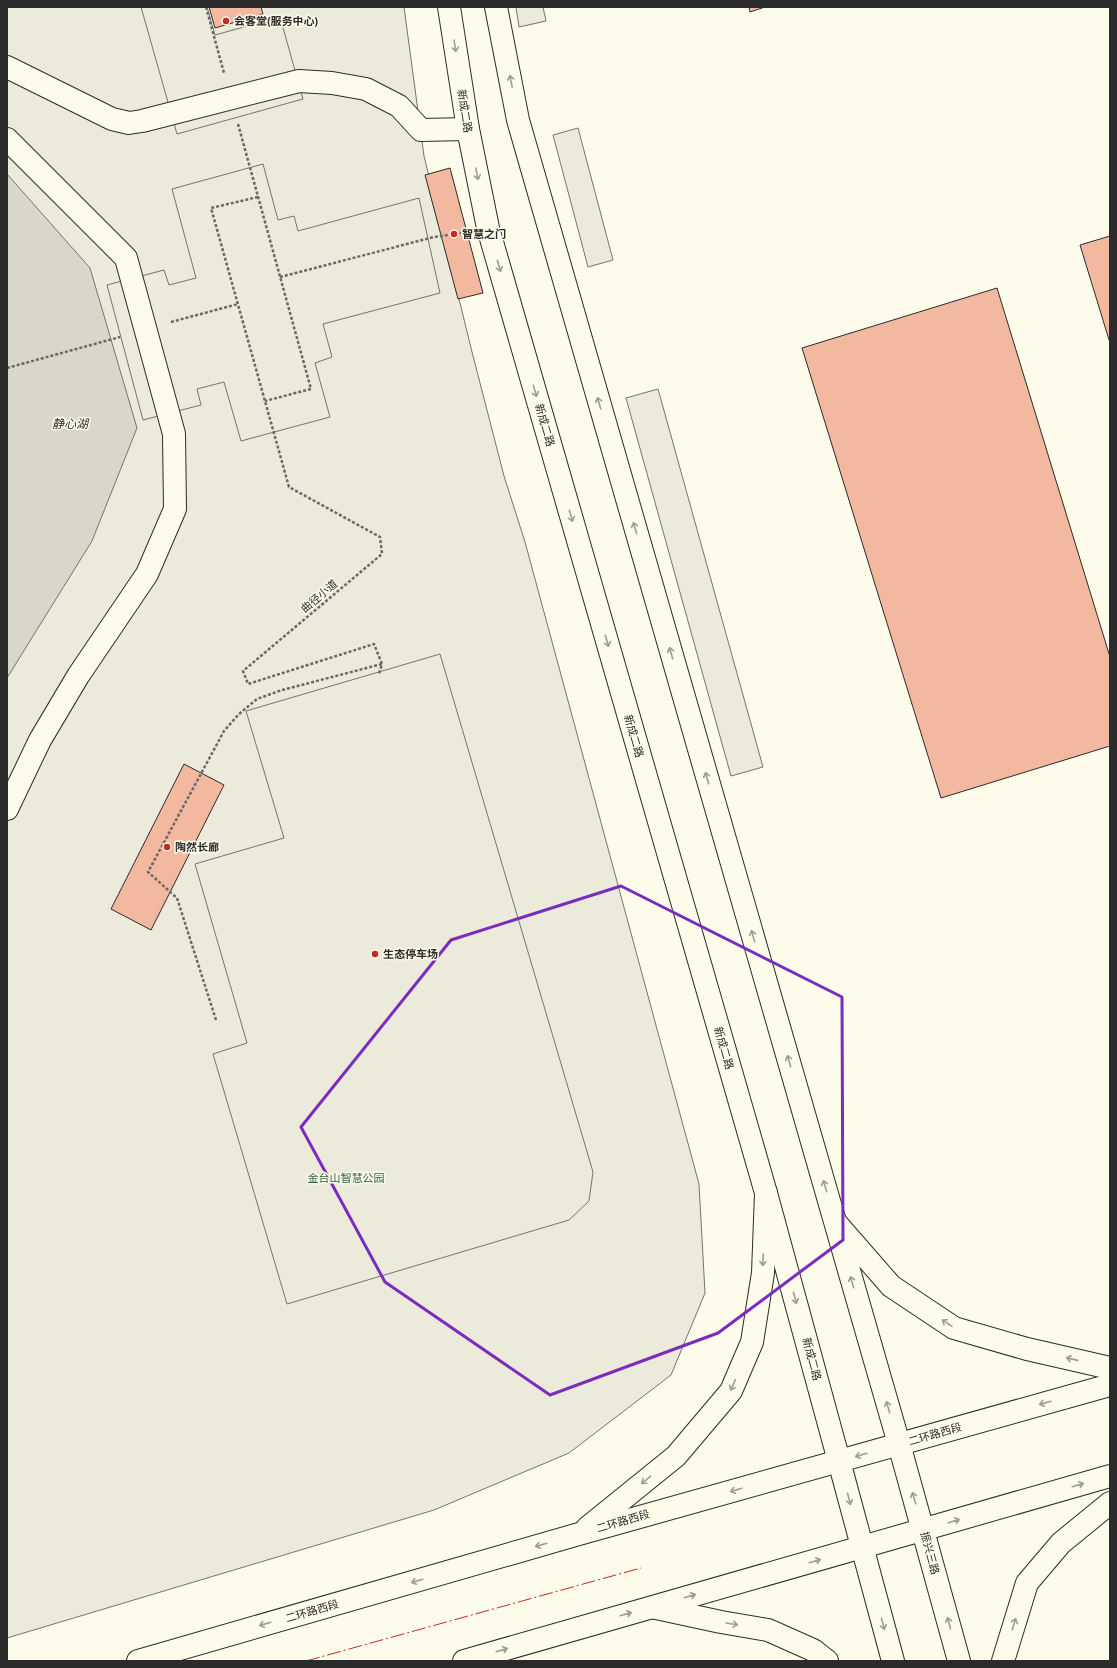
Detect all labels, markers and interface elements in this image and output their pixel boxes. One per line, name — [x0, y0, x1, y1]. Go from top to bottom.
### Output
place label: 会客堂(服务中心) — [234, 15, 318, 27]
marker: 会客堂(服务中心) — [221, 16, 231, 26]
one-way arrow — [451, 39, 459, 52]
one-way arrow — [506, 75, 514, 88]
street label: 新成二路 — [456, 88, 474, 134]
one-way arrow — [473, 167, 481, 180]
place label: 智慧之门 — [462, 228, 506, 240]
marker: 智慧之门 — [449, 229, 459, 239]
one-way arrow — [495, 259, 503, 272]
one-way arrow — [532, 384, 539, 397]
one-way arrow — [595, 397, 602, 410]
street label: 新成二路 — [533, 402, 557, 448]
water label: 静心湖 — [52, 417, 90, 431]
one-way arrow — [568, 509, 575, 522]
one-way arrow — [631, 522, 638, 535]
street label: 曲径小道 — [298, 577, 340, 615]
one-way arrow — [604, 634, 611, 647]
one-way arrow — [667, 647, 674, 660]
street label: 新成二路 — [622, 713, 646, 759]
one-way arrow — [703, 772, 710, 785]
place label: 陶然长廊 — [175, 841, 219, 853]
marker: 陶然长廊 — [162, 842, 172, 852]
one-way arrow — [749, 930, 756, 943]
place label: 生态停车场 — [383, 948, 438, 960]
marker: 生态停车场 — [370, 949, 380, 959]
street label: 新成二路 — [712, 1025, 736, 1071]
one-way arrow — [785, 1055, 792, 1068]
park label: 金台山智慧公园 — [308, 1172, 385, 1184]
one-way arrow — [821, 1180, 828, 1193]
one-way arrow — [760, 1253, 767, 1266]
one-way arrow — [848, 1276, 855, 1289]
one-way arrow — [792, 1291, 799, 1304]
one-way arrow — [942, 1319, 953, 1328]
street label: 新成二路 — [801, 1336, 823, 1382]
one-way arrow — [1066, 1355, 1079, 1363]
one-way arrow — [729, 1379, 737, 1391]
one-way arrow — [1039, 1400, 1052, 1407]
one-way arrow — [884, 1401, 891, 1414]
street label: 二环路西段 — [907, 1421, 963, 1447]
one-way arrow — [855, 1452, 868, 1459]
one-way arrow — [640, 1476, 651, 1485]
one-way arrow — [1072, 1481, 1085, 1488]
one-way arrow — [730, 1487, 743, 1494]
one-way arrow — [846, 1492, 853, 1505]
one-way arrow — [910, 1492, 917, 1505]
street label: 二环路西段 — [595, 1508, 651, 1534]
one-way arrow — [947, 1517, 960, 1524]
street label: 振兴三路 — [919, 1530, 941, 1576]
one-way arrow — [535, 1541, 548, 1549]
one-way arrow — [808, 1556, 821, 1564]
one-way arrow — [410, 1578, 423, 1585]
one-way arrow — [683, 1592, 696, 1599]
street label: 二环路西段 — [284, 1598, 340, 1624]
one-way arrow — [620, 1610, 633, 1617]
one-way arrow — [880, 1617, 888, 1630]
one-way arrow — [945, 1617, 952, 1630]
one-way arrow — [1011, 1617, 1018, 1630]
one-way arrow — [725, 1620, 738, 1628]
one-way arrow — [258, 1621, 271, 1628]
one-way arrow — [495, 1646, 508, 1653]

